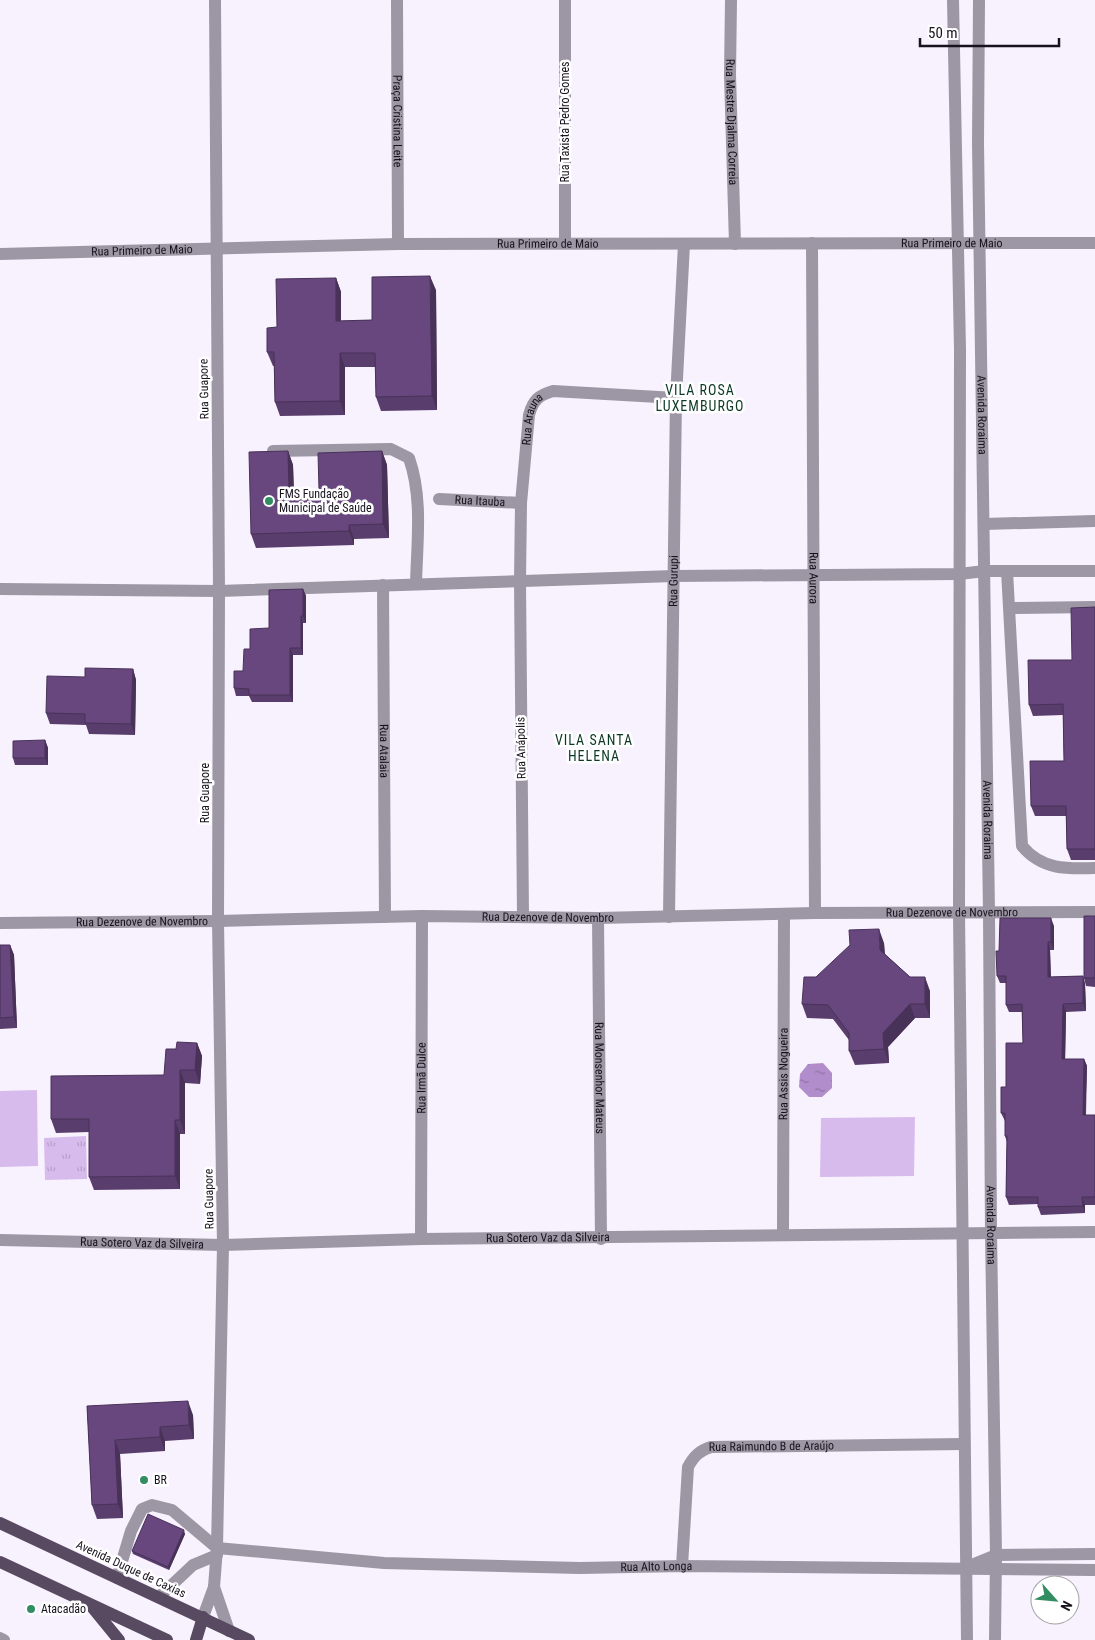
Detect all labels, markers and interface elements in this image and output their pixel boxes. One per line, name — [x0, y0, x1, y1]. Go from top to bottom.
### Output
scale bar — [920, 15, 1059, 47]
text: 50 m — [928, 24, 958, 42]
street label: Rua Mestre Djalma Correia — [723, 59, 740, 186]
street label: Rua Taxista Pedro Gomes — [558, 61, 572, 183]
street label: Praça Cristina Leite — [390, 75, 405, 168]
street label: Rua Primeiro de Maio — [901, 236, 1003, 250]
street label: Rua Primeiro de Maio — [497, 237, 599, 251]
street label: Rua Primeiro de Maio — [91, 242, 193, 259]
street label: Rua Guapore — [196, 358, 212, 419]
street label: Avenida Roraima — [974, 375, 989, 455]
district label: VILA ROSA LUXEMBURGO — [655, 382, 745, 414]
street label: Rua Arauna — [519, 390, 546, 446]
place label: FMS Fundação Municipal de Saúde — [279, 487, 372, 515]
street label: Rua Itauba — [454, 493, 506, 509]
marker: FMS Fundação Municipal de Saúde — [263, 495, 275, 507]
street label: Rua Aurora — [806, 552, 821, 604]
street label: Rua Gurupi — [666, 555, 681, 607]
street label: Rua Anápolis — [513, 717, 529, 779]
street label: Rua Atalaia — [377, 724, 391, 778]
district label: VILA SANTA HELENA — [555, 732, 633, 764]
street label: Rua Guapore — [198, 762, 212, 823]
street label: Avenida Roraima — [980, 780, 995, 860]
street label: Rua Dezenove de Novembro — [886, 905, 1018, 920]
street label: Rua Dezenove de Novembro — [482, 910, 614, 925]
street label: Rua Dezenove de Novembro — [76, 914, 208, 929]
street label: Rua Monsenhor Mateus — [592, 1022, 607, 1134]
street label: Rua Assis Nogueira — [776, 1028, 791, 1120]
street label: Rua Irmã Dulce — [414, 1042, 429, 1114]
street label: Rua Guapore — [201, 1168, 217, 1229]
street label: Avenida Roraima — [984, 1185, 999, 1265]
street label: Rua Sotero Vaz da Silveira — [486, 1230, 610, 1245]
street label: Rua Sotero Vaz da Silveira — [80, 1235, 204, 1252]
street label: Rua Raimundo B de Araújo — [709, 1439, 834, 1454]
place label: BR — [154, 1473, 168, 1487]
marker: BR — [138, 1474, 150, 1486]
street label: Avenida Duque de Caxias — [74, 1537, 188, 1601]
street label: Rua Alto Longa — [620, 1559, 692, 1574]
north arrow — [1030, 1575, 1080, 1625]
text: N — [1058, 1598, 1076, 1613]
place label: Atacadão — [41, 1602, 86, 1616]
marker: Atacadão — [25, 1603, 37, 1615]

